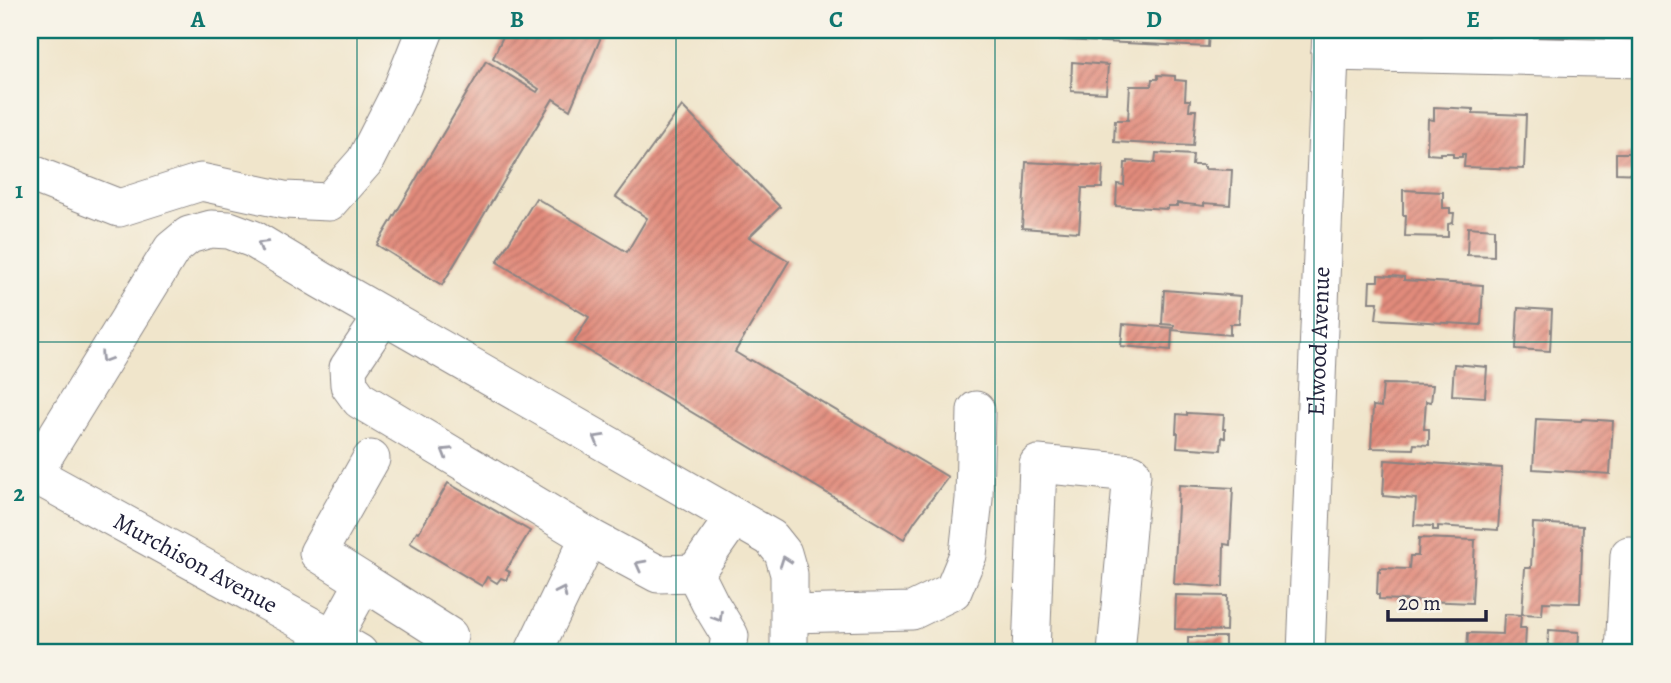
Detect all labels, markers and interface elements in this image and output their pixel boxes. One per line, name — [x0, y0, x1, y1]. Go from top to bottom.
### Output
text: A — [190, 4, 206, 35]
text: B — [510, 4, 524, 35]
text: C — [829, 4, 843, 35]
text: D — [1146, 4, 1162, 35]
text: E — [1466, 4, 1480, 35]
text: 1 — [15, 175, 23, 206]
one-way arrow — [257, 240, 270, 253]
street label: Elwood Avenue — [1300, 266, 1337, 417]
one-way arrow — [100, 350, 113, 363]
one-way arrow — [592, 434, 605, 447]
one-way arrow — [440, 447, 453, 460]
text: 2 — [13, 478, 25, 509]
street label: Murchison Avenue — [108, 505, 284, 621]
one-way arrow — [779, 556, 793, 568]
one-way arrow — [635, 559, 647, 573]
scale bar — [1388, 578, 1486, 622]
one-way arrow — [554, 587, 568, 599]
text: 20 m — [1398, 589, 1441, 617]
one-way arrow — [710, 609, 723, 622]

